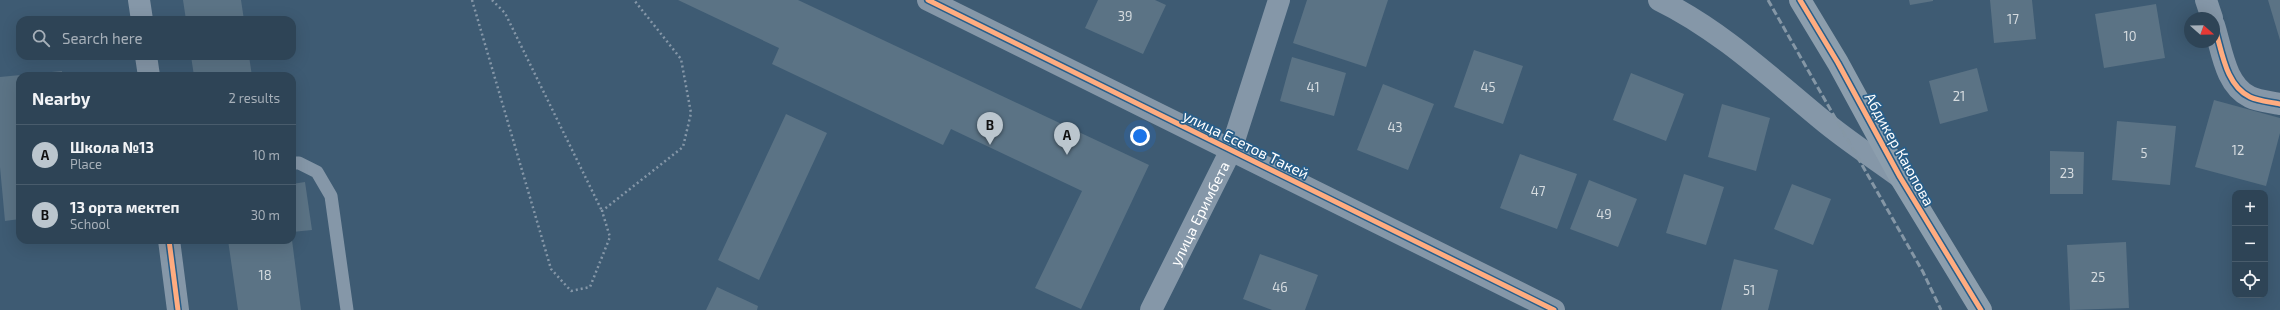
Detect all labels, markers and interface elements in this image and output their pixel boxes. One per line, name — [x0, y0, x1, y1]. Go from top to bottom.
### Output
house number: 39 — [1118, 8, 1132, 24]
house number: 17 — [2007, 11, 2019, 27]
north arrow — [2184, 12, 2220, 48]
search box — [16, 16, 296, 60]
icon: search — [30, 27, 52, 49]
house number: 10 — [2123, 28, 2137, 44]
text: Search here — [62, 29, 143, 47]
house number: 41 — [1306, 79, 1320, 95]
house number: 45 — [1481, 79, 1496, 95]
text: Nearby — [32, 88, 90, 108]
house number: 21 — [1953, 88, 1965, 104]
street label: Абдикер Каюпова — [1861, 89, 1939, 209]
text: 2 results — [228, 90, 280, 106]
street label: улица Есетов Такей — [1180, 106, 1312, 183]
pin: B — [977, 112, 1003, 145]
house number: 43 — [1387, 119, 1403, 135]
pin: A — [1054, 122, 1080, 155]
your location — [1130, 126, 1150, 146]
text: Школа №13 — [70, 138, 154, 156]
house number: 12 — [2232, 142, 2244, 158]
house number: 5 — [2141, 145, 2148, 161]
text: A — [41, 147, 49, 163]
text: 10 m — [253, 147, 280, 163]
text: Place — [70, 156, 102, 172]
street label: улица Еримбета — [1166, 158, 1233, 269]
house number: 23 — [2060, 165, 2074, 181]
house number: 47 — [1531, 183, 1546, 199]
map controls — [2232, 190, 2268, 298]
button: + — [2232, 190, 2268, 226]
text: 13 орта мектеп — [70, 198, 179, 216]
house number: 49 — [1596, 206, 1612, 222]
text: B — [41, 207, 49, 223]
text: 30 m — [251, 207, 280, 223]
text: School — [70, 216, 110, 232]
button: − — [2232, 226, 2268, 262]
button: locate — [2232, 262, 2268, 298]
house number: 18 — [258, 267, 272, 283]
house number: 25 — [2091, 269, 2105, 285]
house number: 46 — [1272, 279, 1288, 295]
house number: 51 — [1743, 282, 1755, 298]

